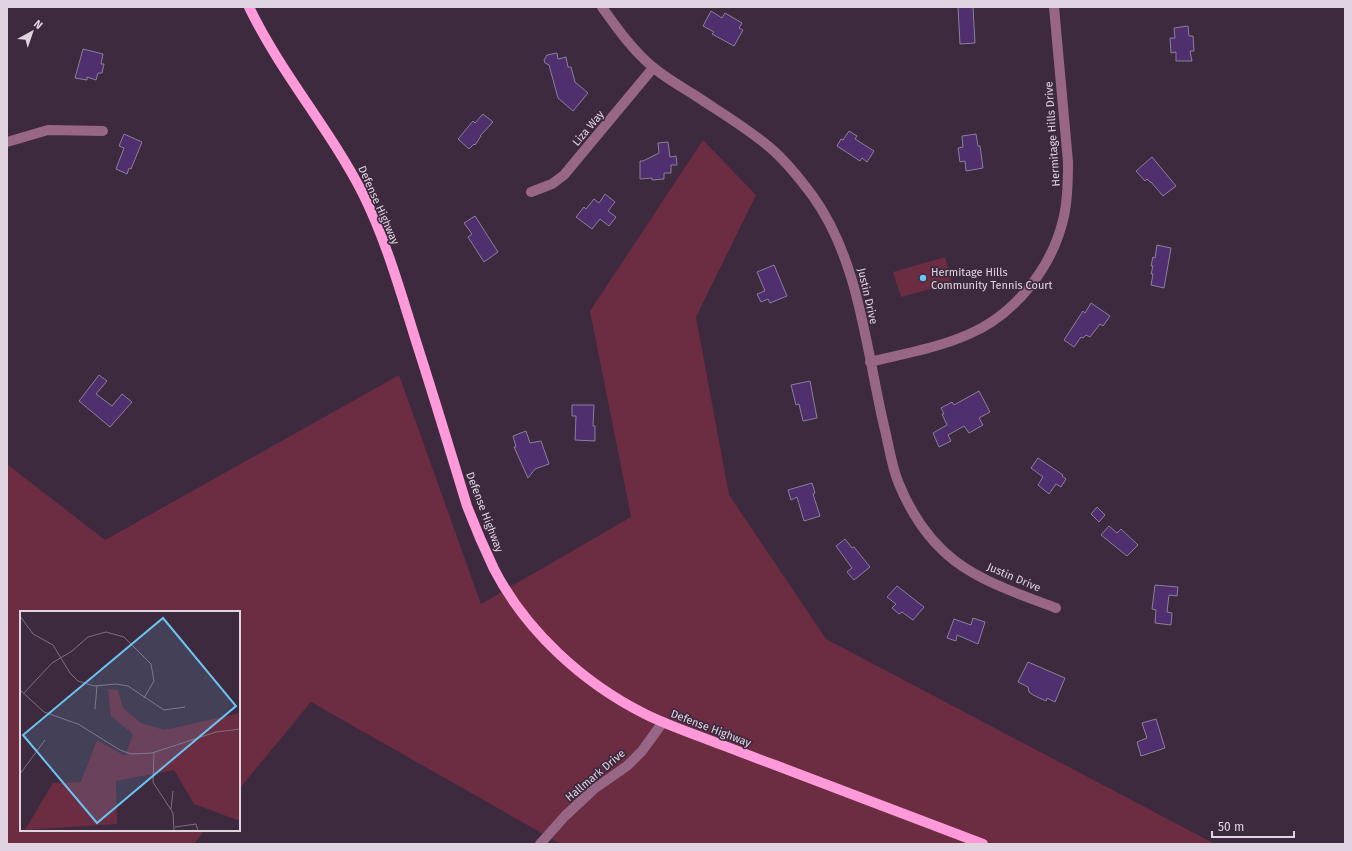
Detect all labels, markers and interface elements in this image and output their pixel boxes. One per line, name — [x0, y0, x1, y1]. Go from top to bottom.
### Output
north arrow — [12, 12, 52, 52]
text: N — [31, 17, 45, 32]
street label: Hermitage Hills Drive — [1042, 81, 1063, 187]
street label: Liza Way — [570, 108, 607, 149]
street label: Defense Highway — [355, 164, 402, 247]
place label: Hermitage Hills Community Tennis Court — [931, 266, 1053, 292]
street label: Justin Drive — [855, 267, 880, 325]
marker: Hermitage Hills Community Tennis Court — [918, 273, 928, 283]
street label: Defense Highway — [463, 470, 506, 555]
street label: Justin Drive — [985, 560, 1043, 595]
inset map — [20, 611, 240, 831]
street label: Defense Highway — [669, 707, 753, 750]
street label: Hallmark Drive — [563, 747, 628, 804]
scale bar — [1212, 813, 1294, 839]
text: 50 m — [1218, 820, 1244, 834]

